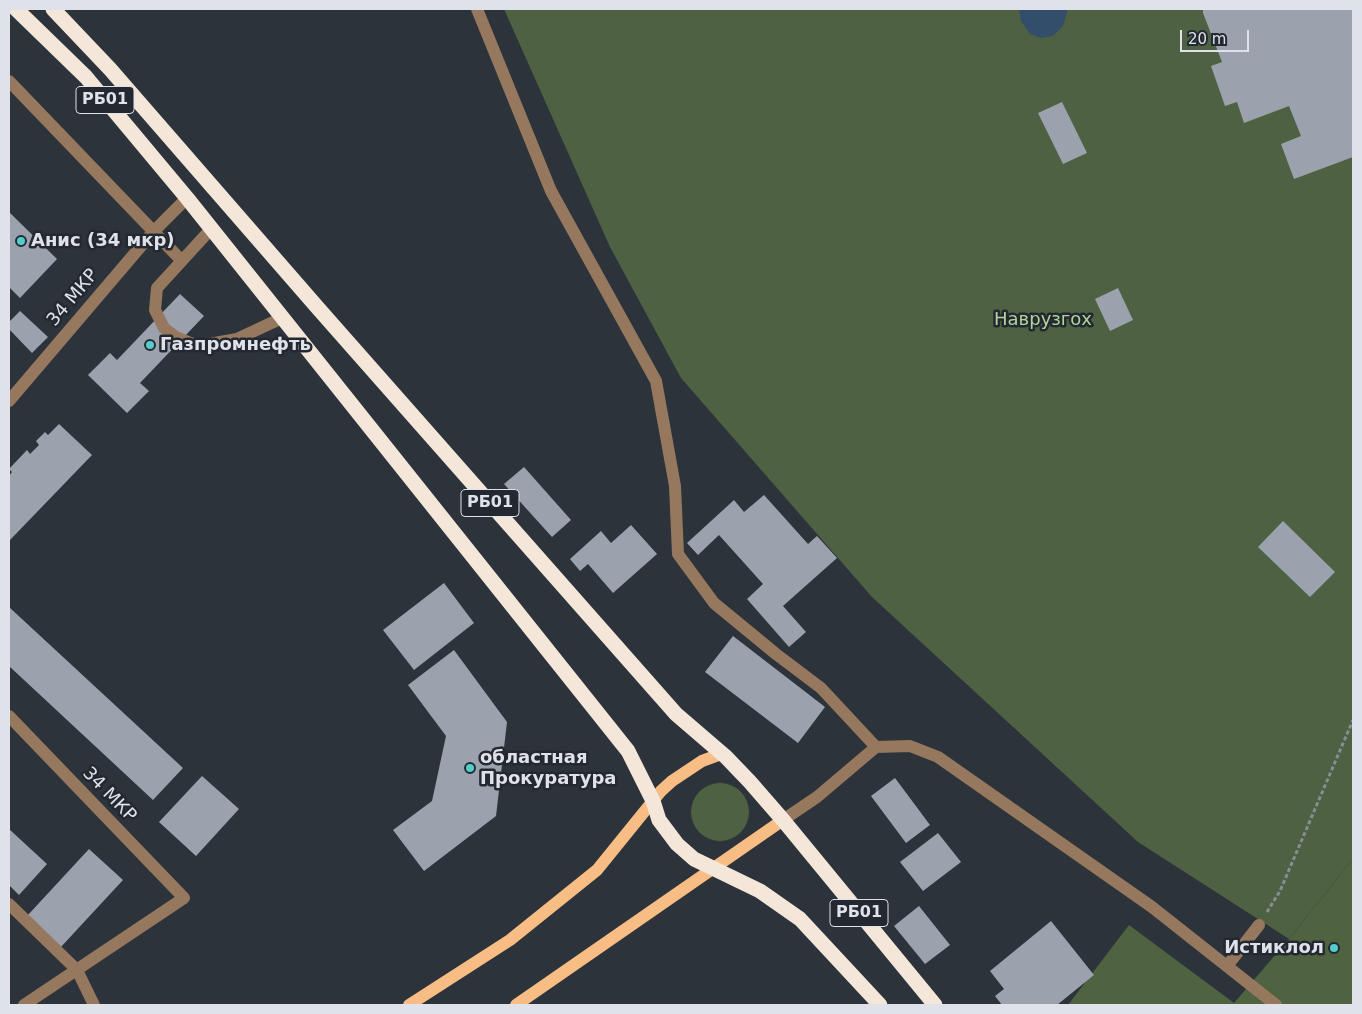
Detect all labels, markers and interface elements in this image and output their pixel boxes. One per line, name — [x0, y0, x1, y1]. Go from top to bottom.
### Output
scale bar — [1182, 20, 1251, 52]
text: 20 m — [1188, 30, 1226, 48]
road number: РБ01 — [76, 86, 134, 114]
place label: Анис (34 мкр) — [31, 230, 174, 252]
marker: Анис (34 мкр) — [15, 235, 27, 247]
street label: 34 МКР — [43, 265, 103, 331]
park label: Наврузгох — [994, 309, 1092, 331]
place label: Газпромнефть — [160, 334, 311, 356]
marker: Газпромнефть — [144, 339, 156, 351]
road number: РБ01 — [461, 489, 519, 516]
place label: областная Прокуратура — [480, 747, 616, 790]
marker: областная Прокуратура — [464, 762, 476, 774]
street label: 34 МКР — [78, 763, 140, 827]
road number: РБ01 — [830, 900, 888, 926]
place label: Истиклол — [1224, 937, 1324, 959]
marker: Истиклол — [1328, 942, 1340, 954]

